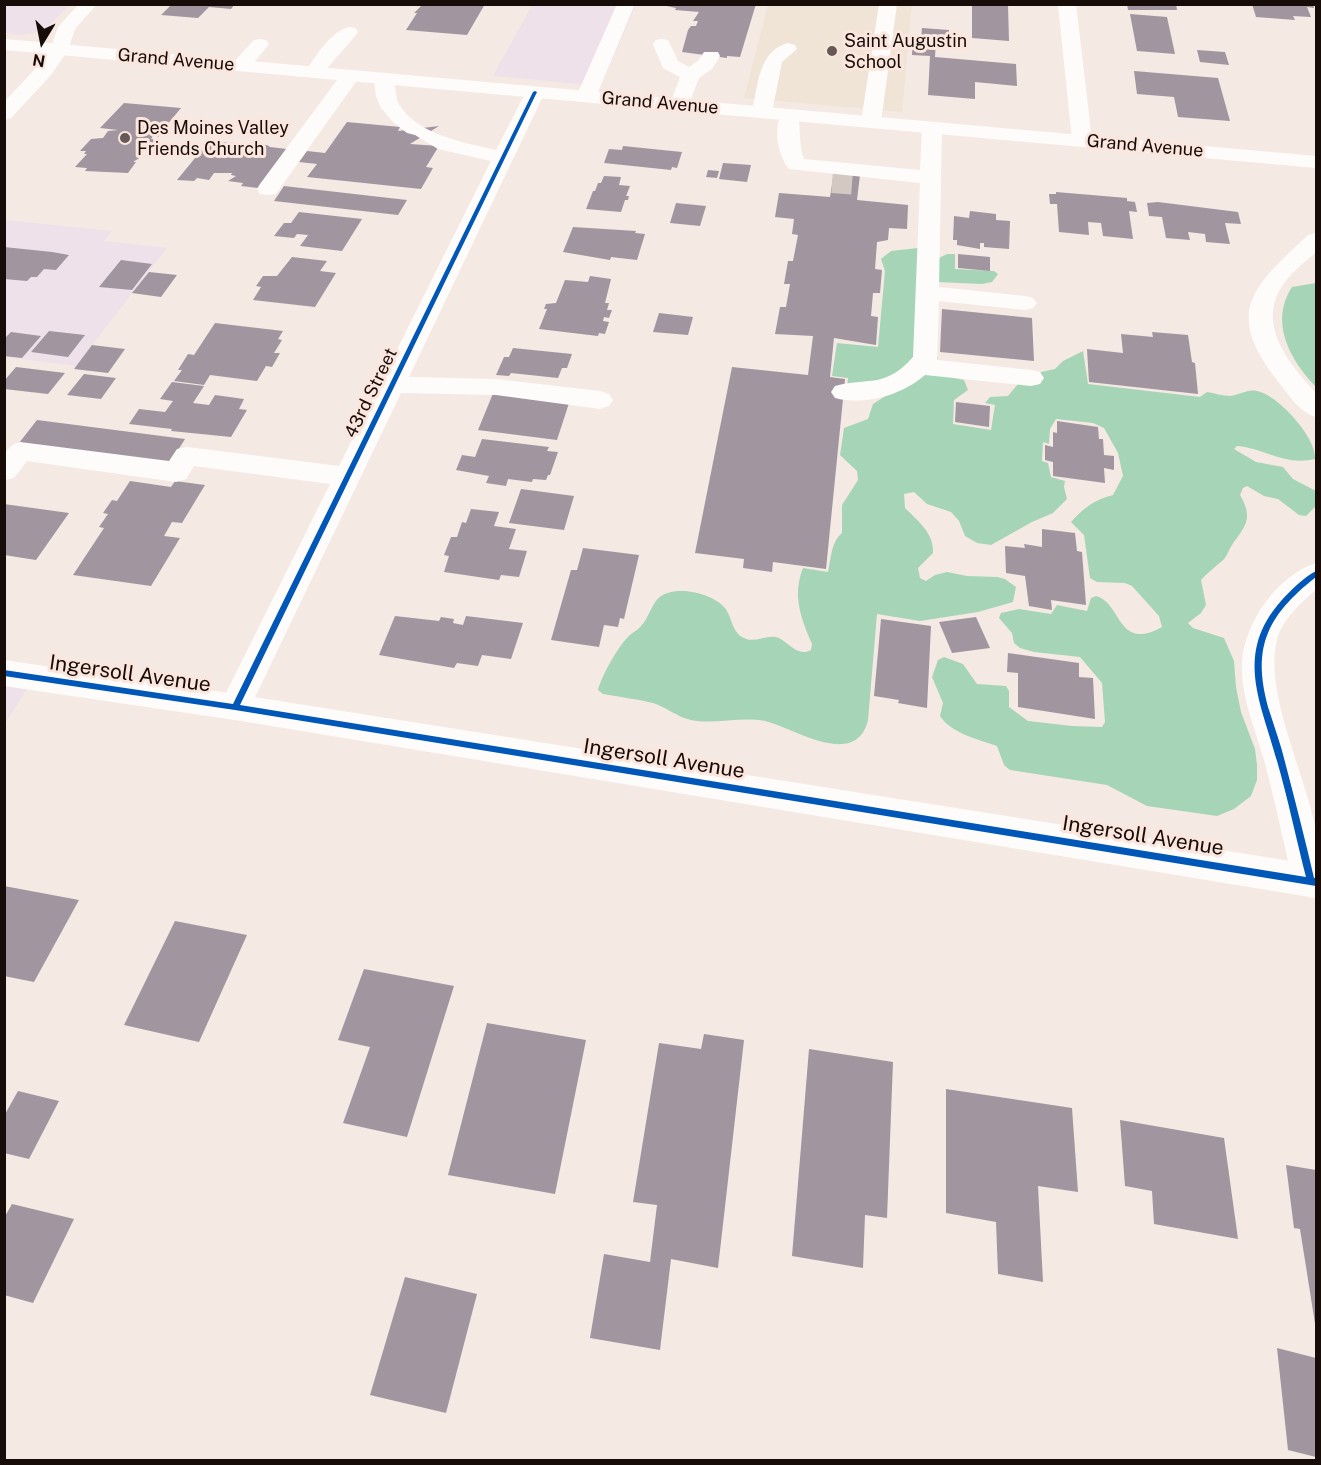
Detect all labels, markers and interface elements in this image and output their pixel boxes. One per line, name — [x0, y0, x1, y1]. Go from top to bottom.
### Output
north arrow — [12, 12, 72, 72]
place label: Saint Augustin School — [844, 30, 967, 72]
street label: Grand Avenue — [117, 44, 235, 76]
marker: Saint Augustin School — [825, 44, 839, 58]
text: N — [31, 50, 47, 71]
street label: Grand Avenue — [601, 87, 719, 119]
place label: Des Moines Valley Friends Church — [137, 117, 289, 160]
street label: Grand Avenue — [1086, 130, 1204, 162]
marker: Des Moines Valley Friends Church — [118, 131, 132, 145]
street label: 43rd Street — [340, 345, 402, 441]
street label: Ingersoll Avenue — [48, 650, 212, 698]
street label: Ingersoll Avenue — [582, 734, 746, 784]
street label: Ingersoll Avenue — [1061, 811, 1225, 861]

